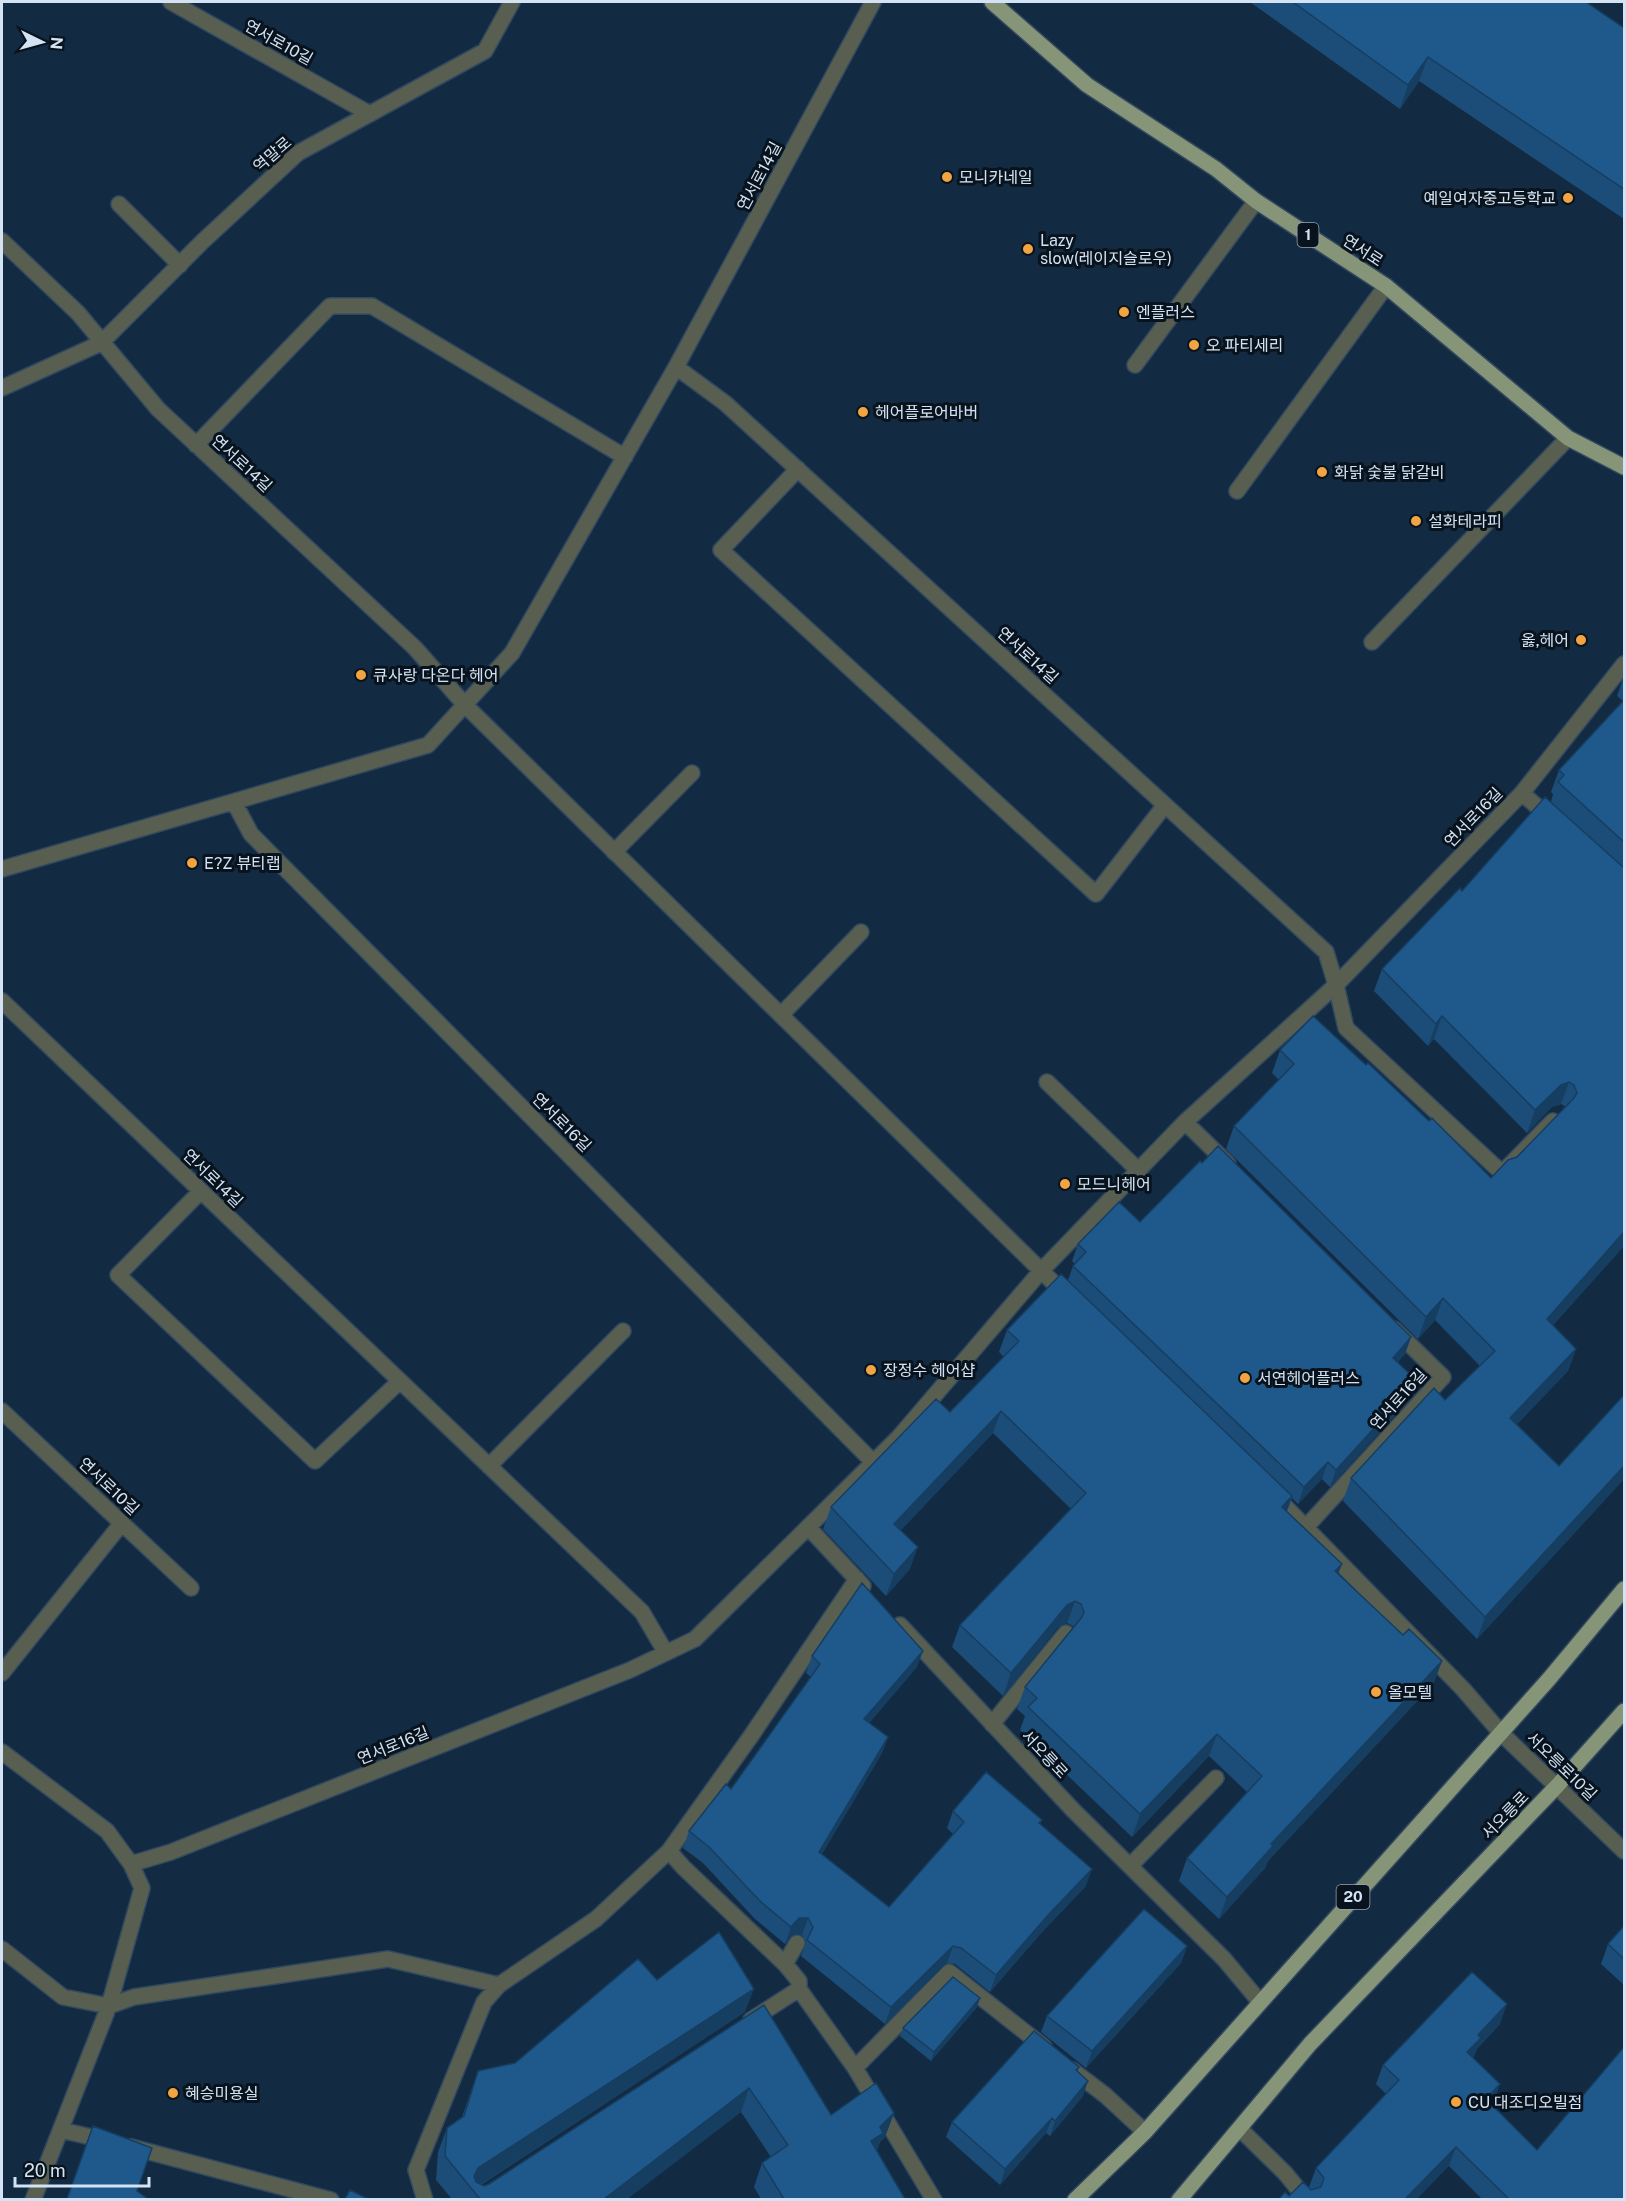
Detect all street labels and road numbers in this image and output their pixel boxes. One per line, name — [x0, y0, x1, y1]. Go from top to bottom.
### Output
street label: 연서로10길 — [241, 16, 316, 69]
street label: 역말로 — [249, 133, 295, 176]
street label: 연서로14길 — [733, 138, 786, 214]
road number: 1 — [1298, 223, 1318, 247]
street label: 연서로 — [1339, 230, 1387, 271]
street label: 연서로14길 — [208, 431, 276, 496]
street label: 연서로14길 — [993, 623, 1062, 688]
street label: 연서로16길 — [1440, 784, 1506, 851]
street label: 연서로16길 — [528, 1089, 595, 1156]
street label: 연서로14길 — [179, 1145, 246, 1211]
street label: 연서로16길 — [1366, 1365, 1431, 1434]
street label: 연서로10길 — [75, 1454, 143, 1519]
street label: 연서로16길 — [355, 1723, 432, 1768]
street label: 서오릉로 — [1018, 1726, 1072, 1783]
street label: 서오릉로10길 — [1523, 1728, 1601, 1804]
street label: 서오릉로 — [1478, 1787, 1533, 1843]
road number: 20 — [1336, 1885, 1370, 1909]

